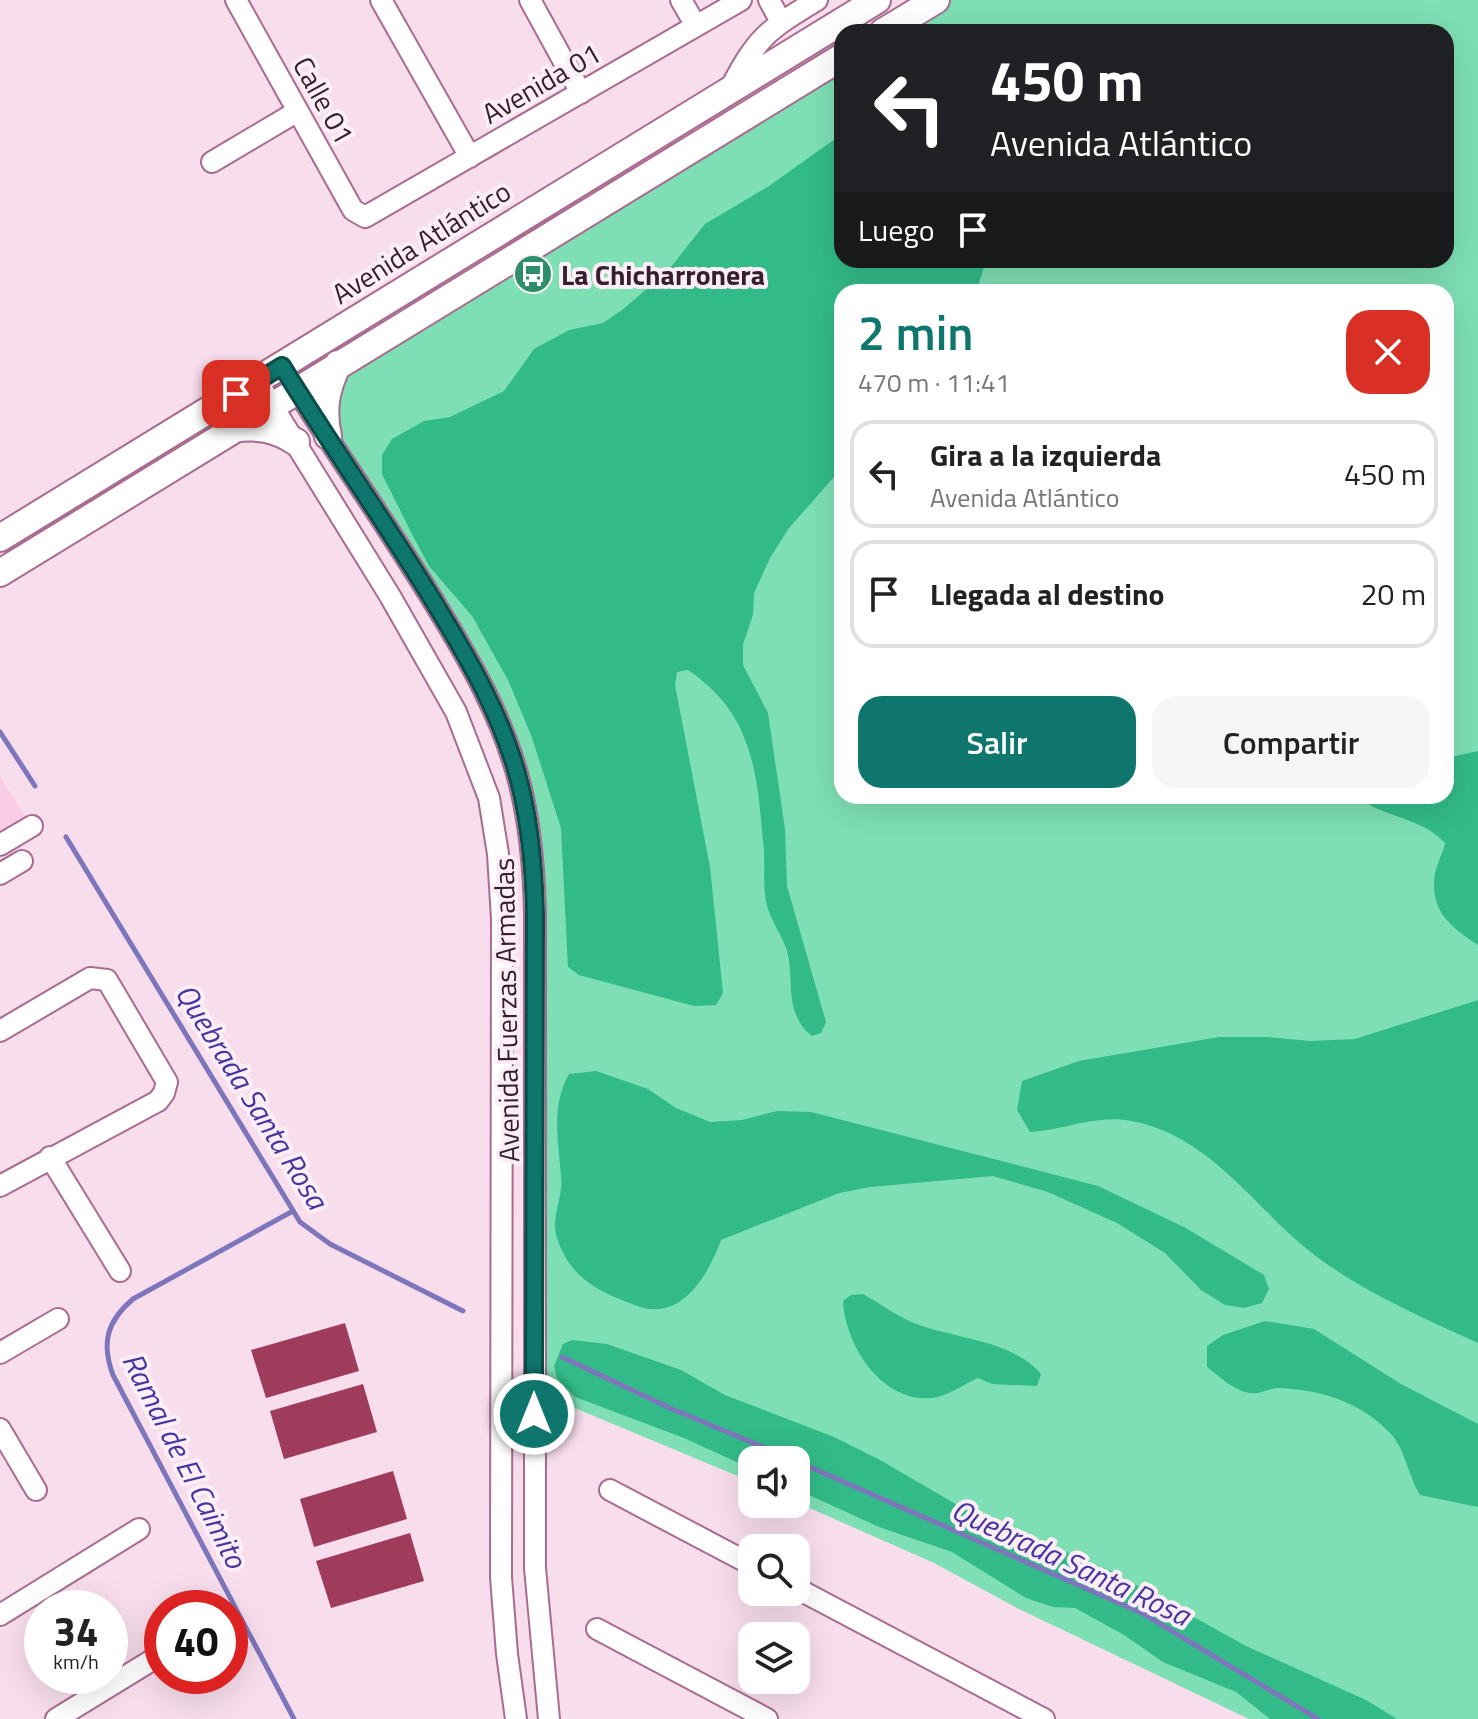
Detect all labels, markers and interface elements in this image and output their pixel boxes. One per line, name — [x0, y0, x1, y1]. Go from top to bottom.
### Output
street label: Avenida 01 — [473, 32, 609, 134]
text: 450 m — [990, 38, 1143, 123]
street label: Calle 01 — [282, 49, 366, 151]
icon: left — [858, 56, 962, 160]
text: Avenida Atlántico — [990, 115, 1252, 170]
street label: Avenida Atlántico — [323, 170, 519, 314]
text: Luego — [858, 207, 935, 253]
icon: arrive — [951, 208, 995, 252]
bus stop icon: La Chicharronera — [512, 253, 554, 295]
place label: La Chicharronera — [561, 253, 765, 296]
text: 2 min — [858, 296, 973, 369]
button: close — [1346, 310, 1430, 394]
pin — [202, 360, 270, 428]
text: 470 m · 11:41 — [858, 363, 1010, 402]
icon: arrive — [214, 372, 258, 416]
text: Gira a la izquierda — [930, 432, 1161, 478]
text: 450 m — [1344, 451, 1426, 497]
icon: left — [862, 452, 906, 496]
text: Avenida Atlántico — [930, 478, 1119, 517]
text: Llegada al destino — [930, 571, 1164, 617]
text: 20 m — [1361, 571, 1426, 617]
icon: arrive — [862, 572, 906, 616]
button: Salir — [858, 696, 1136, 788]
button: Compartir — [1152, 696, 1430, 788]
street label: Avenida Fuerzas Armadas — [482, 858, 530, 1162]
water label: Quebrada Santa Rosa — [164, 974, 341, 1220]
water label: Ramal de El Caimito — [111, 1344, 260, 1577]
position arrow — [492, 1372, 576, 1456]
map controls — [738, 1446, 810, 1694]
button: sound — [738, 1446, 810, 1518]
water label: Quebrada Santa Rosa — [944, 1486, 1200, 1638]
button: search — [738, 1534, 810, 1606]
speed limit sign: 40 — [144, 1590, 248, 1694]
text: 34 — [54, 1601, 98, 1662]
button: layers — [738, 1622, 810, 1694]
text: km/h — [53, 1646, 99, 1677]

